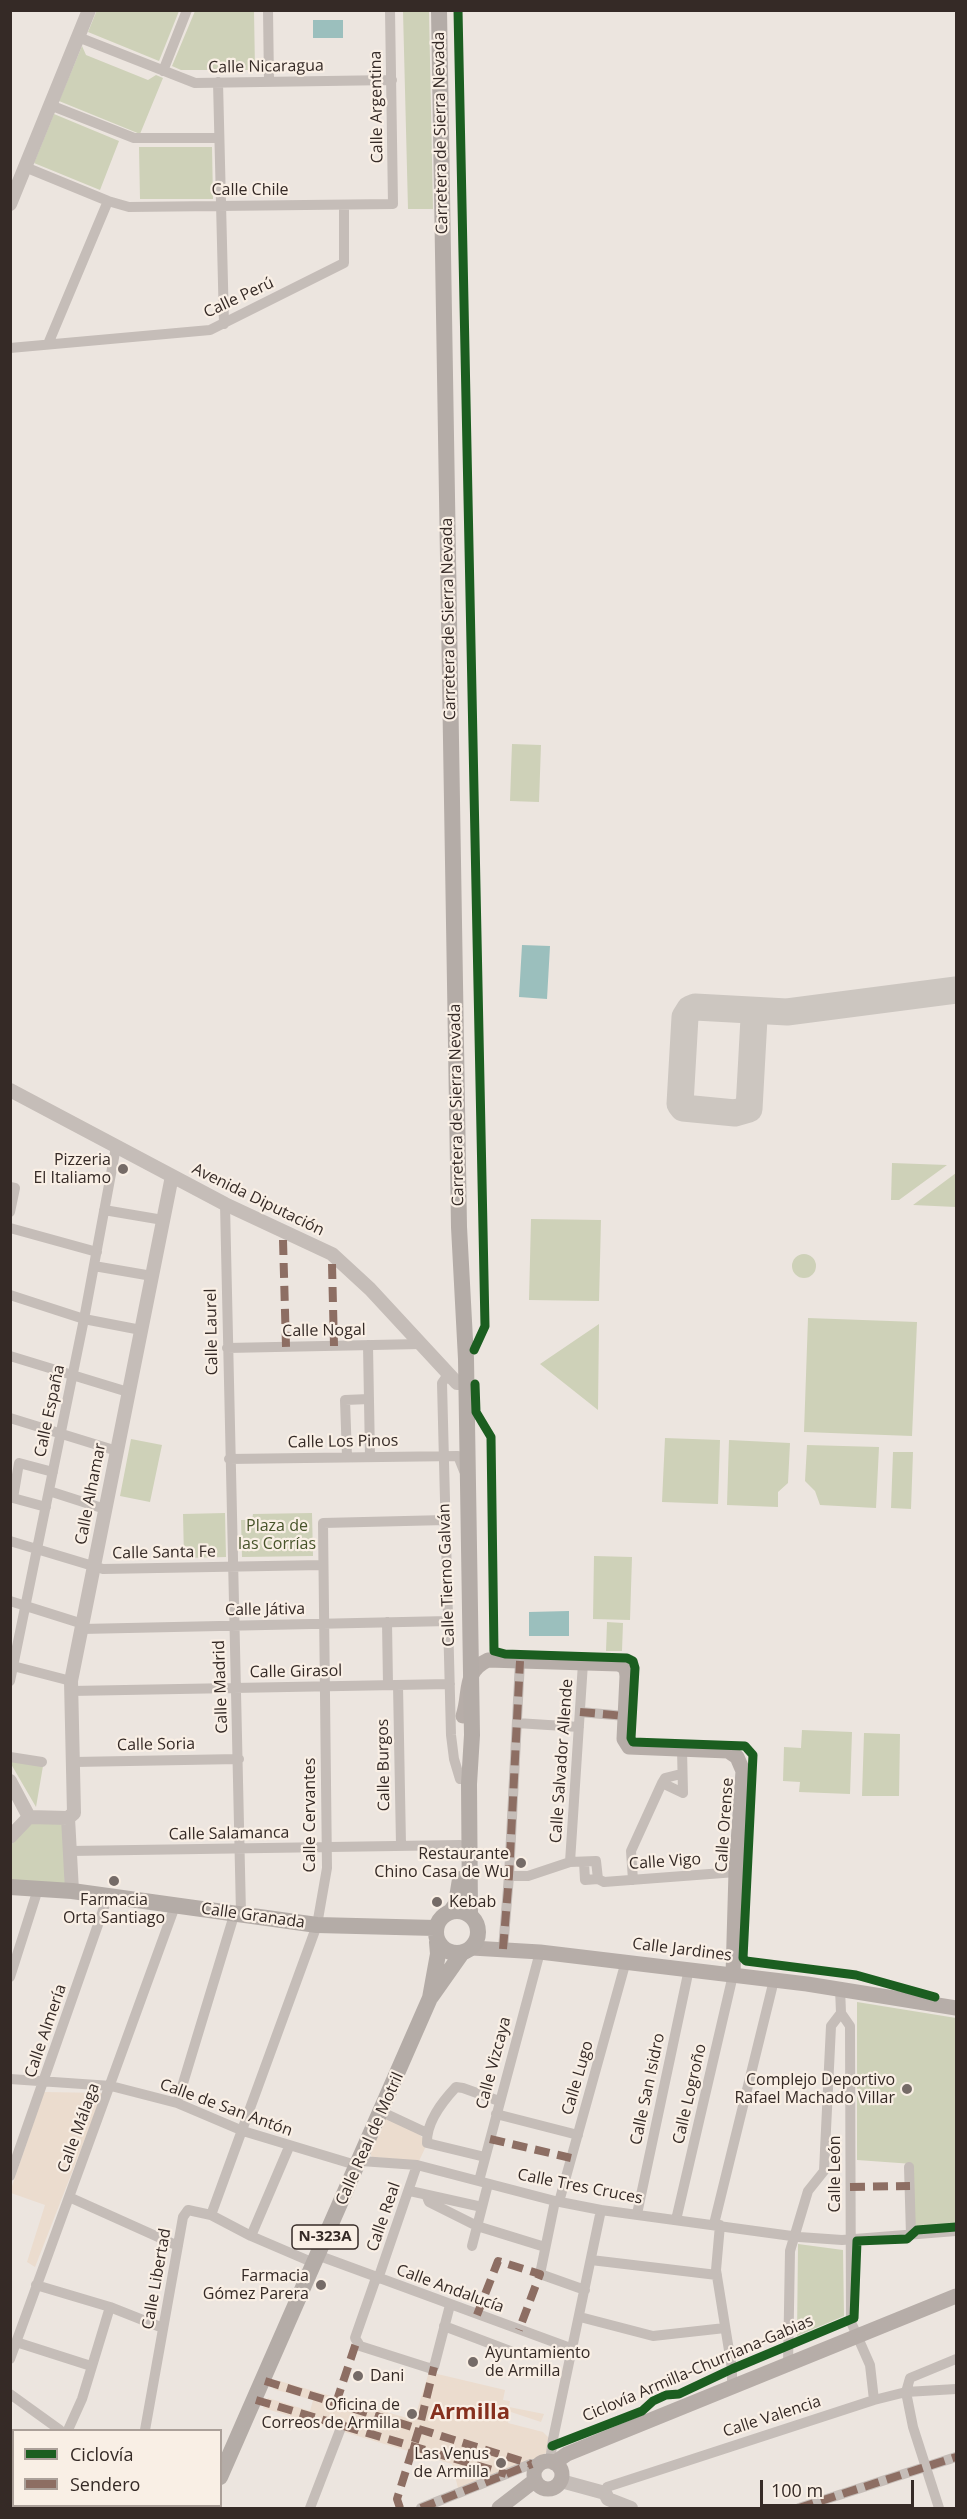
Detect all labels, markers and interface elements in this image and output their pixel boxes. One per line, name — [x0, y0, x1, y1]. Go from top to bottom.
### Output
street label: Carretera de Sierra Nevada — [430, 31, 452, 235]
street label: Calle Argentina — [366, 50, 388, 164]
street label: Calle Nicaragua — [208, 56, 324, 78]
street label: Calle Chile — [211, 180, 289, 200]
street label: Calle Perú — [201, 273, 277, 323]
street label: Carretera de Sierra Nevada — [438, 517, 460, 721]
street label: Carretera de Sierra Nevada — [446, 1003, 468, 1207]
place label: Pizzeria El Italiamo — [33, 1150, 111, 1188]
street label: Avenida Diputación — [189, 1160, 327, 1240]
marker: Pizzeria El Italiamo — [116, 1162, 130, 1176]
street label: Calle Laurel — [202, 1288, 222, 1376]
street label: Calle Nogal — [282, 1321, 366, 1341]
street label: Calle España — [31, 1363, 69, 1459]
street label: Calle Los Pinos — [288, 1431, 398, 1453]
street label: Calle Alhamar — [72, 1441, 110, 1547]
street label: Calle Tierno Galván — [435, 1503, 459, 1647]
park label: Plaza de las Corrías — [238, 1516, 316, 1554]
street label: Calle Santa Fe — [112, 1542, 216, 1564]
street label: Calle Játiva — [225, 1600, 305, 1620]
street label: Calle Madrid — [210, 1640, 232, 1734]
street label: Calle Girasol — [250, 1662, 342, 1682]
street label: Calle Salvador Allende — [547, 1678, 577, 1844]
street label: Calle Burgos — [374, 1718, 394, 1812]
street label: Calle Soria — [117, 1735, 195, 1755]
street label: Calle Cervantes — [300, 1758, 320, 1872]
street label: Calle Orense — [712, 1777, 738, 1873]
street label: Calle Salamanca — [168, 1823, 290, 1845]
place label: Restaurante Chino Casa de Wu — [374, 1844, 509, 1882]
street label: Calle Vigo — [628, 1850, 702, 1874]
marker: Restaurante Chino Casa de Wu — [514, 1856, 528, 1870]
marker: Farmacia Orta Santiago — [107, 1874, 121, 1888]
place label: Farmacia Orta Santiago — [63, 1890, 165, 1928]
place label: Kebab — [449, 1892, 496, 1912]
marker: Kebab — [430, 1895, 444, 1909]
street label: Calle Granada — [200, 1899, 306, 1933]
street label: Calle Jardines — [631, 1934, 733, 1966]
street label: Calle Almería — [21, 1982, 71, 2080]
street label: Calle Vizcaya — [472, 2015, 516, 2111]
street label: Calle San Isidro — [627, 2031, 669, 2147]
street label: Calle Lugo — [558, 2039, 598, 2117]
street label: Calle Logroño — [669, 2042, 711, 2146]
street label: Calle Real de Motril — [332, 2070, 408, 2208]
place label: Complejo Deportivo Rafael Machado Villar — [734, 2070, 895, 2108]
street label: Calle de San Antón — [157, 2075, 295, 2141]
street label: Calle Málaga — [54, 2081, 104, 2175]
marker: Complejo Deportivo Rafael Machado Villar — [900, 2082, 914, 2096]
street label: Calle León — [825, 2136, 845, 2212]
street label: Calle Tres Cruces — [516, 2165, 644, 2209]
street label: Calle Real — [363, 2180, 405, 2254]
road number: N-323A — [292, 2225, 358, 2249]
street label: Calle Libertad — [139, 2227, 175, 2331]
street label: Calle Andalucía — [394, 2261, 506, 2317]
place label: Farmacia Gómez Parera — [203, 2266, 309, 2304]
marker: Farmacia Gómez Parera — [314, 2278, 328, 2292]
street label: Ciclovía Armilla-Churriana-Gabias — [580, 2312, 816, 2426]
place label: Ayuntamiento de Armilla — [485, 2343, 590, 2381]
marker: Ayuntamiento de Armilla — [466, 2355, 480, 2369]
place label: Dani — [370, 2366, 404, 2386]
marker: Dani — [351, 2369, 365, 2383]
street label: Calle Valencia — [721, 2392, 823, 2442]
place label: Oficina de Correos de Armilla — [261, 2395, 400, 2433]
district label: Armilla — [430, 2400, 510, 2426]
marker: Oficina de Correos de Armilla — [405, 2407, 419, 2421]
legend — [12, 2429, 222, 2507]
text: Ciclovía — [70, 2442, 133, 2466]
place label: Las Venus de Armilla — [414, 2444, 489, 2482]
marker: Las Venus de Armilla — [494, 2456, 508, 2470]
scale bar — [763, 2468, 918, 2506]
text: Sendero — [70, 2472, 140, 2496]
text: 100 m — [771, 2478, 823, 2502]

